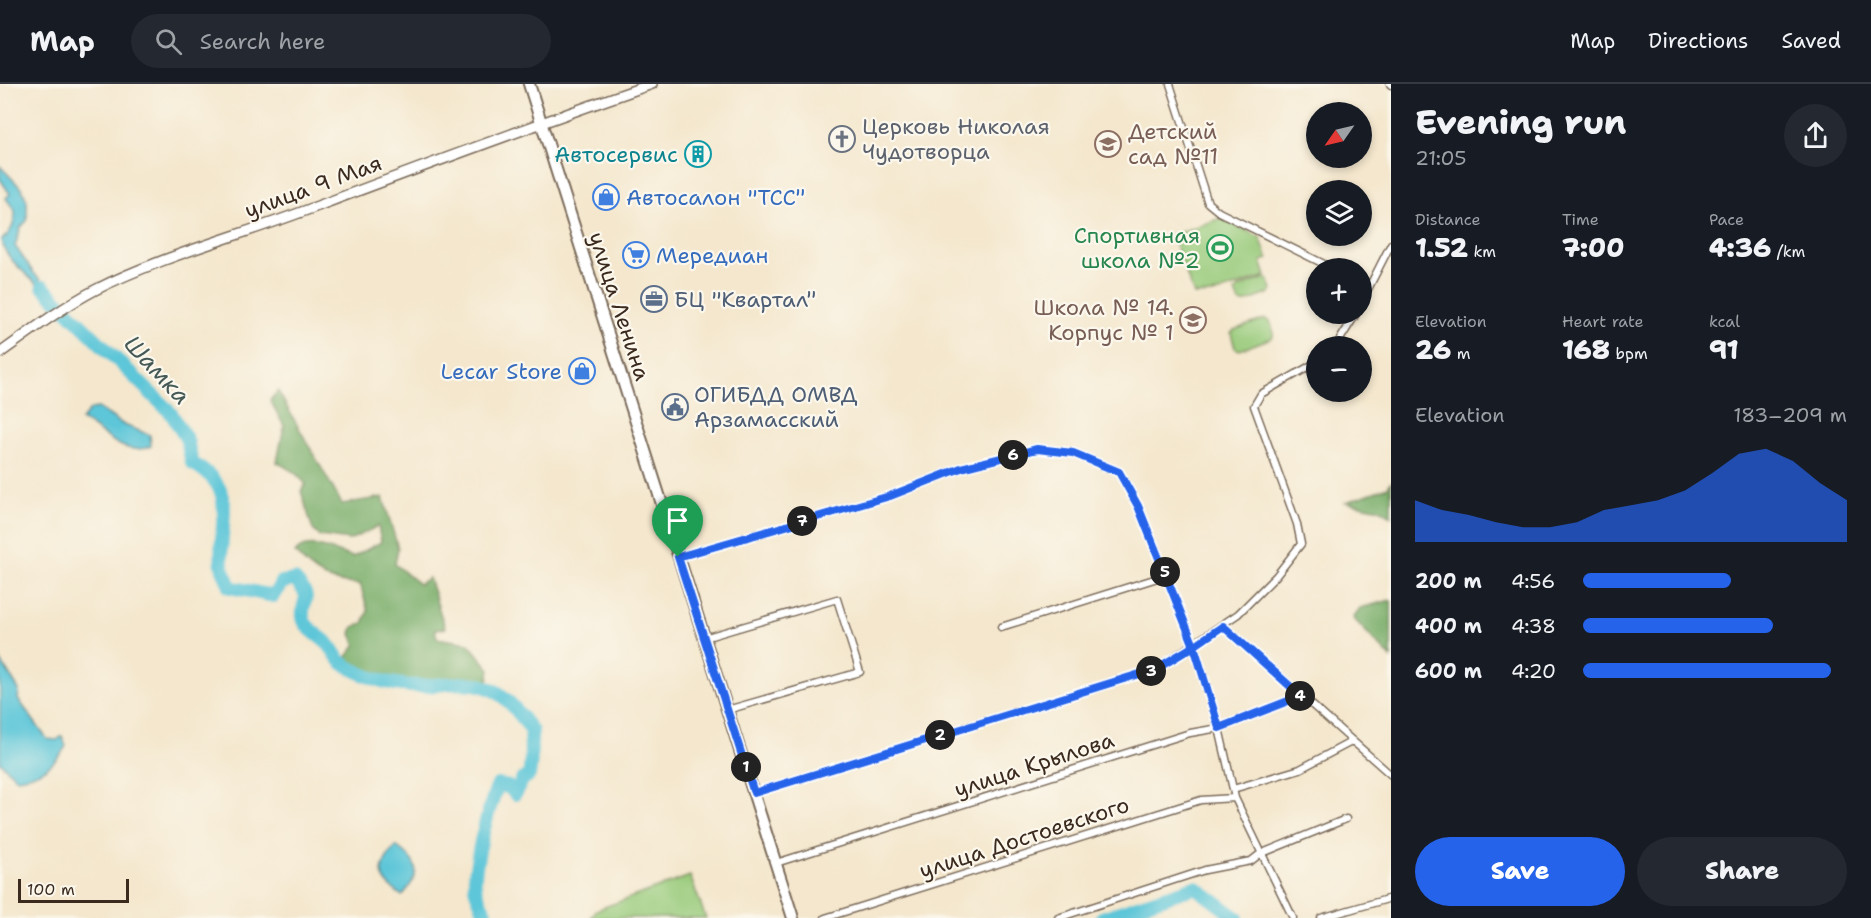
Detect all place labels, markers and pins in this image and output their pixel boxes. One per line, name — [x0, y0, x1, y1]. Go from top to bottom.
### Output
place label: Церковь Николая Чудотворца — [862, 112, 1050, 166]
place label: Детский сад №11 — [1128, 117, 1219, 171]
church icon: Церковь Николая Чудотворца — [827, 124, 857, 154]
school or university icon: Детский сад №11 — [1093, 129, 1123, 159]
building icon: Автосервис — [683, 139, 713, 169]
place label: Автосервис — [554, 140, 678, 169]
shop icon: Автосалон "ТСС" — [591, 182, 621, 212]
place label: Автосалон "ТСС" — [626, 183, 805, 212]
place label: Спортивная школа №2 — [1074, 221, 1200, 275]
sports icon: Спортивная школа №2 — [1205, 233, 1235, 263]
supermarket icon: Мередиан — [621, 240, 651, 270]
place label: Мередиан — [656, 241, 768, 270]
office icon: БЦ "Квартал" — [639, 284, 669, 314]
place label: БЦ "Квартал" — [674, 285, 816, 314]
place label: Школа № 14. Корпус № 1 — [1034, 293, 1174, 347]
school or university icon: Школа № 14. Корпус № 1 — [1178, 305, 1208, 335]
shop icon: Lecar Store — [567, 356, 597, 386]
place label: Lecar Store — [440, 357, 562, 386]
place label: ОГИБДД ОМВД Арзамасский — [694, 380, 858, 434]
public building icon: ОГИБДД ОМВД Арзамасский — [660, 392, 690, 422]
pin: 6 — [998, 440, 1028, 470]
pin — [652, 495, 703, 557]
pin: 7 — [787, 506, 817, 536]
pin: 5 — [1150, 557, 1180, 587]
pin: 3 — [1136, 656, 1166, 686]
pin: 4 — [1285, 681, 1315, 711]
pin: 2 — [925, 720, 955, 750]
pin: 1 — [731, 752, 761, 782]

